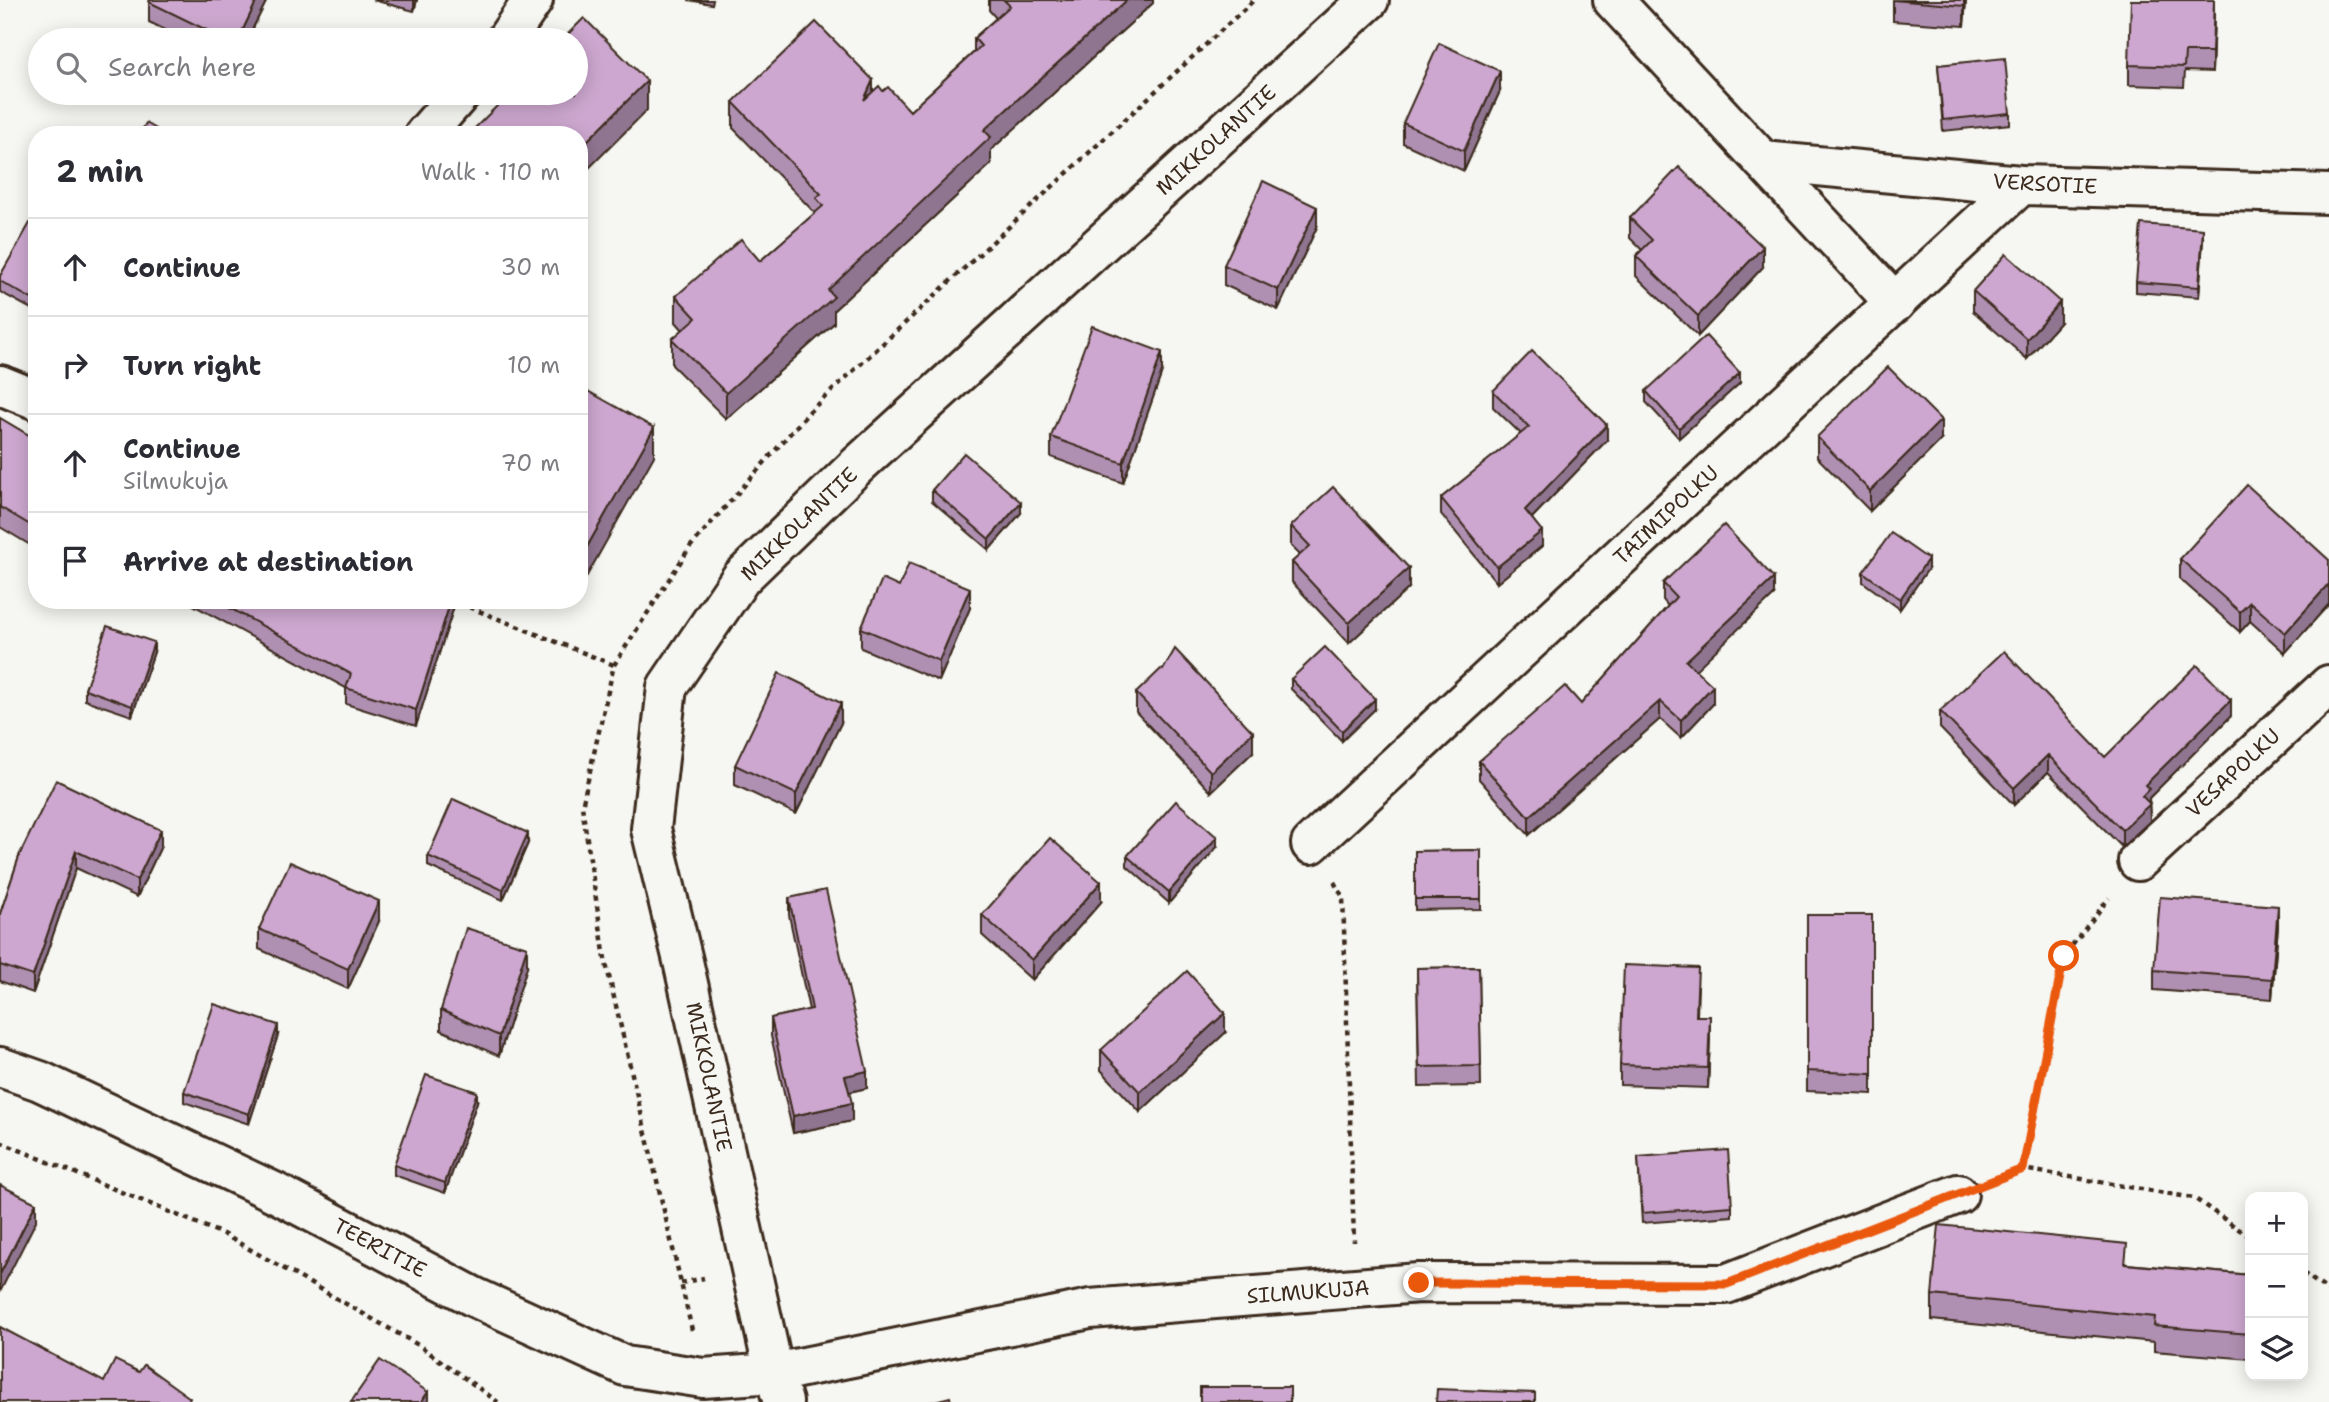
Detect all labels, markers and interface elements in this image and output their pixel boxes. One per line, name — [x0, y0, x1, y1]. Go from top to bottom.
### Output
search box — [28, 28, 588, 105]
icon: search — [52, 48, 90, 86]
text: Search here — [108, 49, 257, 84]
street label: MIKKOLANTIE — [1150, 79, 1282, 201]
text: 2 min — [56, 151, 143, 192]
text: Walk · 110 m — [421, 157, 560, 187]
street label: VERSOTIE — [1992, 167, 2098, 201]
icon: ahead — [56, 248, 94, 286]
text: Continue — [123, 250, 241, 285]
text: 30 m — [501, 252, 560, 282]
icon: right — [56, 346, 94, 384]
text: Turn right — [123, 348, 261, 383]
text: 10 m — [507, 350, 560, 380]
text: Continue — [123, 431, 241, 466]
icon: ahead — [56, 444, 94, 482]
text: 70 m — [501, 448, 560, 478]
street label: TAIMIPOLKU — [1607, 459, 1725, 571]
street label: MIKKOLANTIE — [735, 461, 863, 587]
text: Silmukuja — [123, 466, 228, 496]
icon: arrive — [56, 542, 94, 580]
text: Arrive at destination — [123, 544, 413, 579]
street label: VESAPOLKU — [2180, 722, 2286, 824]
route start — [2048, 940, 2079, 971]
street label: MIKKOLANTIE — [679, 1000, 739, 1154]
map controls — [2245, 1192, 2308, 1381]
button: + — [2245, 1192, 2308, 1255]
street label: TEERITIE — [328, 1212, 432, 1284]
button: − — [2245, 1255, 2308, 1318]
route end — [1403, 1267, 1434, 1298]
street label: SILMUKUJA — [1246, 1274, 1370, 1310]
button: layers — [2245, 1318, 2308, 1381]

